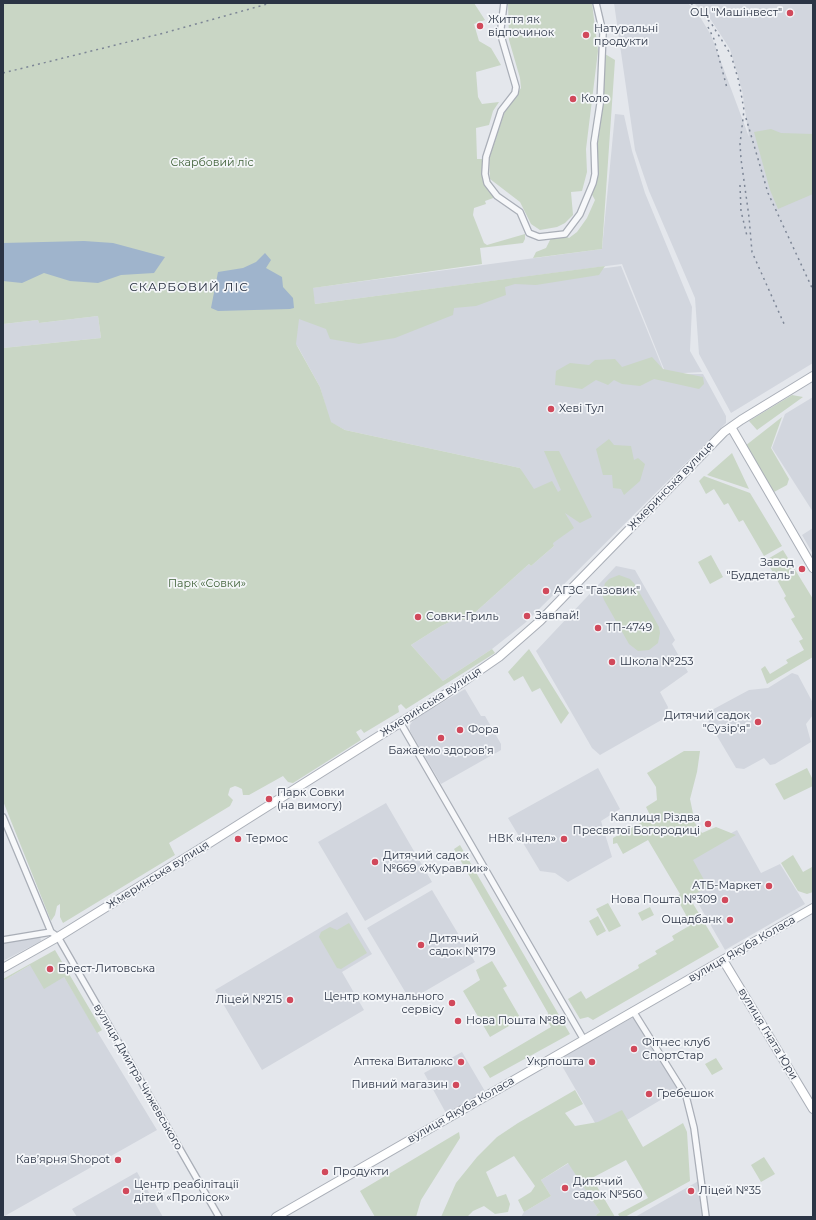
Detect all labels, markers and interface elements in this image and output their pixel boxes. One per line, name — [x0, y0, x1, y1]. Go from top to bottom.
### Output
place label: ОЦ "Машінвест" — [690, 6, 782, 20]
marker: ОЦ "Машінвест" — [785, 8, 795, 18]
place label: Життя як відпочинок — [488, 13, 554, 39]
marker: Життя як відпочинок — [475, 21, 485, 31]
place label: Натуральні продукти — [594, 22, 658, 48]
marker: Натуральні продукти — [581, 30, 591, 40]
place label: Коло — [581, 92, 609, 106]
marker: Коло — [568, 94, 578, 104]
park label: Скарбовий ліс — [170, 156, 254, 170]
district label: СКАРБОВИЙ ЛІС — [129, 280, 249, 294]
place label: Хеві Тул — [559, 402, 604, 416]
marker: Хеві Тул — [546, 404, 556, 414]
street label: Жмеринська вулиця — [625, 439, 717, 533]
place label: Завод "Буддеталь" — [726, 556, 794, 582]
marker: Завод "Буддеталь" — [797, 564, 807, 574]
park label: Парк «Совки» — [168, 577, 246, 591]
place label: АГЗС "Газовик" — [554, 584, 640, 598]
marker: АГЗС "Газовик" — [541, 586, 551, 596]
place label: Завпай! — [535, 609, 579, 623]
place label: Совки-Гриль — [426, 610, 499, 624]
marker: Завпай! — [522, 611, 532, 621]
marker: Совки-Гриль — [413, 612, 423, 622]
place label: ТП-4749 — [606, 621, 652, 635]
marker: ТП-4749 — [593, 623, 603, 633]
place label: Школа №253 — [620, 655, 693, 669]
marker: Школа №253 — [607, 657, 617, 667]
street label: Жмеринська вулиця — [378, 664, 484, 740]
place label: Дитячий садок "Сузір'я" — [664, 709, 750, 735]
marker: Дитячий садок "Сузір'я" — [753, 717, 763, 727]
place label: Фора — [468, 723, 499, 737]
marker: Фора — [455, 725, 465, 735]
marker: Бажаемо здоров'я — [436, 733, 446, 743]
place label: Бажаемо здоров'я — [388, 744, 494, 758]
place label: Парк Совки (на вимогу) — [277, 786, 345, 812]
marker: Парк Совки (на вимогу) — [264, 794, 274, 804]
place label: Каплиця Різдва Пресвятої Богородиці — [573, 811, 700, 837]
marker: Каплиця Різдва Пресвятої Богородиці — [703, 819, 713, 829]
place label: Термос — [246, 832, 288, 846]
place label: НВК «Інтел» — [488, 832, 556, 846]
marker: Термос — [233, 834, 243, 844]
marker: НВК «Інтел» — [559, 834, 569, 844]
street label: Жмеринська вулиця — [104, 838, 212, 912]
place label: Дитячий садок №669 «Журавлик» — [383, 849, 488, 875]
marker: Дитячий садок №669 «Журавлик» — [370, 857, 380, 867]
place label: АТБ-Маркет — [692, 879, 761, 893]
marker: АТБ-Маркет — [764, 881, 774, 891]
place label: Нова Пошта №309 — [611, 893, 717, 907]
marker: Нова Пошта №309 — [720, 895, 730, 905]
place label: Ощадбанк — [661, 913, 722, 927]
street label: вулиця Якуба Коласа — [686, 913, 798, 985]
marker: Ощадбанк — [725, 915, 735, 925]
place label: Дитячий садок №179 — [429, 932, 496, 958]
marker: Дитячий садок №179 — [416, 940, 426, 950]
place label: Брест-Литовська — [58, 962, 155, 976]
marker: Брест-Литовська — [45, 964, 55, 974]
street label: вулиця Гната Юри — [735, 986, 801, 1082]
place label: Центр комунального сервісу — [324, 990, 444, 1016]
place label: Ліцей №215 — [216, 993, 282, 1007]
marker: Ліцей №215 — [285, 995, 295, 1005]
marker: Центр комунального сервісу — [447, 998, 457, 1008]
street label: вулиця Дмитра Чижевського — [91, 1002, 185, 1152]
place label: Нова Пошта №88 — [466, 1014, 566, 1028]
marker: Нова Пошта №88 — [453, 1016, 463, 1026]
place label: Фітнес клуб СпортСтар — [642, 1036, 710, 1062]
marker: Фітнес клуб СпортСтар — [629, 1044, 639, 1054]
place label: Аптека Виталюкс — [354, 1055, 453, 1069]
place label: Укрпошта — [527, 1055, 584, 1069]
marker: Аптека Виталюкс — [456, 1057, 466, 1067]
marker: Укрпошта — [587, 1057, 597, 1067]
street label: вулиця Якуба Коласа — [405, 1074, 517, 1146]
place label: Пивний магазин — [352, 1078, 448, 1092]
marker: Пивний магазин — [451, 1080, 461, 1090]
place label: Гребешок — [657, 1087, 714, 1101]
marker: Гребешок — [644, 1089, 654, 1099]
place label: Кавʼярня Shopot — [16, 1153, 110, 1167]
marker: Кавʼярня Shopot — [113, 1155, 123, 1165]
place label: Продукти — [333, 1165, 389, 1179]
marker: Продукти — [320, 1167, 330, 1177]
place label: Дитячий садок №560 — [573, 1175, 642, 1201]
place label: Центр реабілітації дітей «Пролісок» — [134, 1178, 239, 1204]
marker: Дитячий садок №560 — [560, 1183, 570, 1193]
place label: Ліцей №35 — [699, 1184, 761, 1198]
marker: Центр реабілітації дітей «Пролісок» — [121, 1186, 131, 1196]
marker: Ліцей №35 — [686, 1186, 696, 1196]

